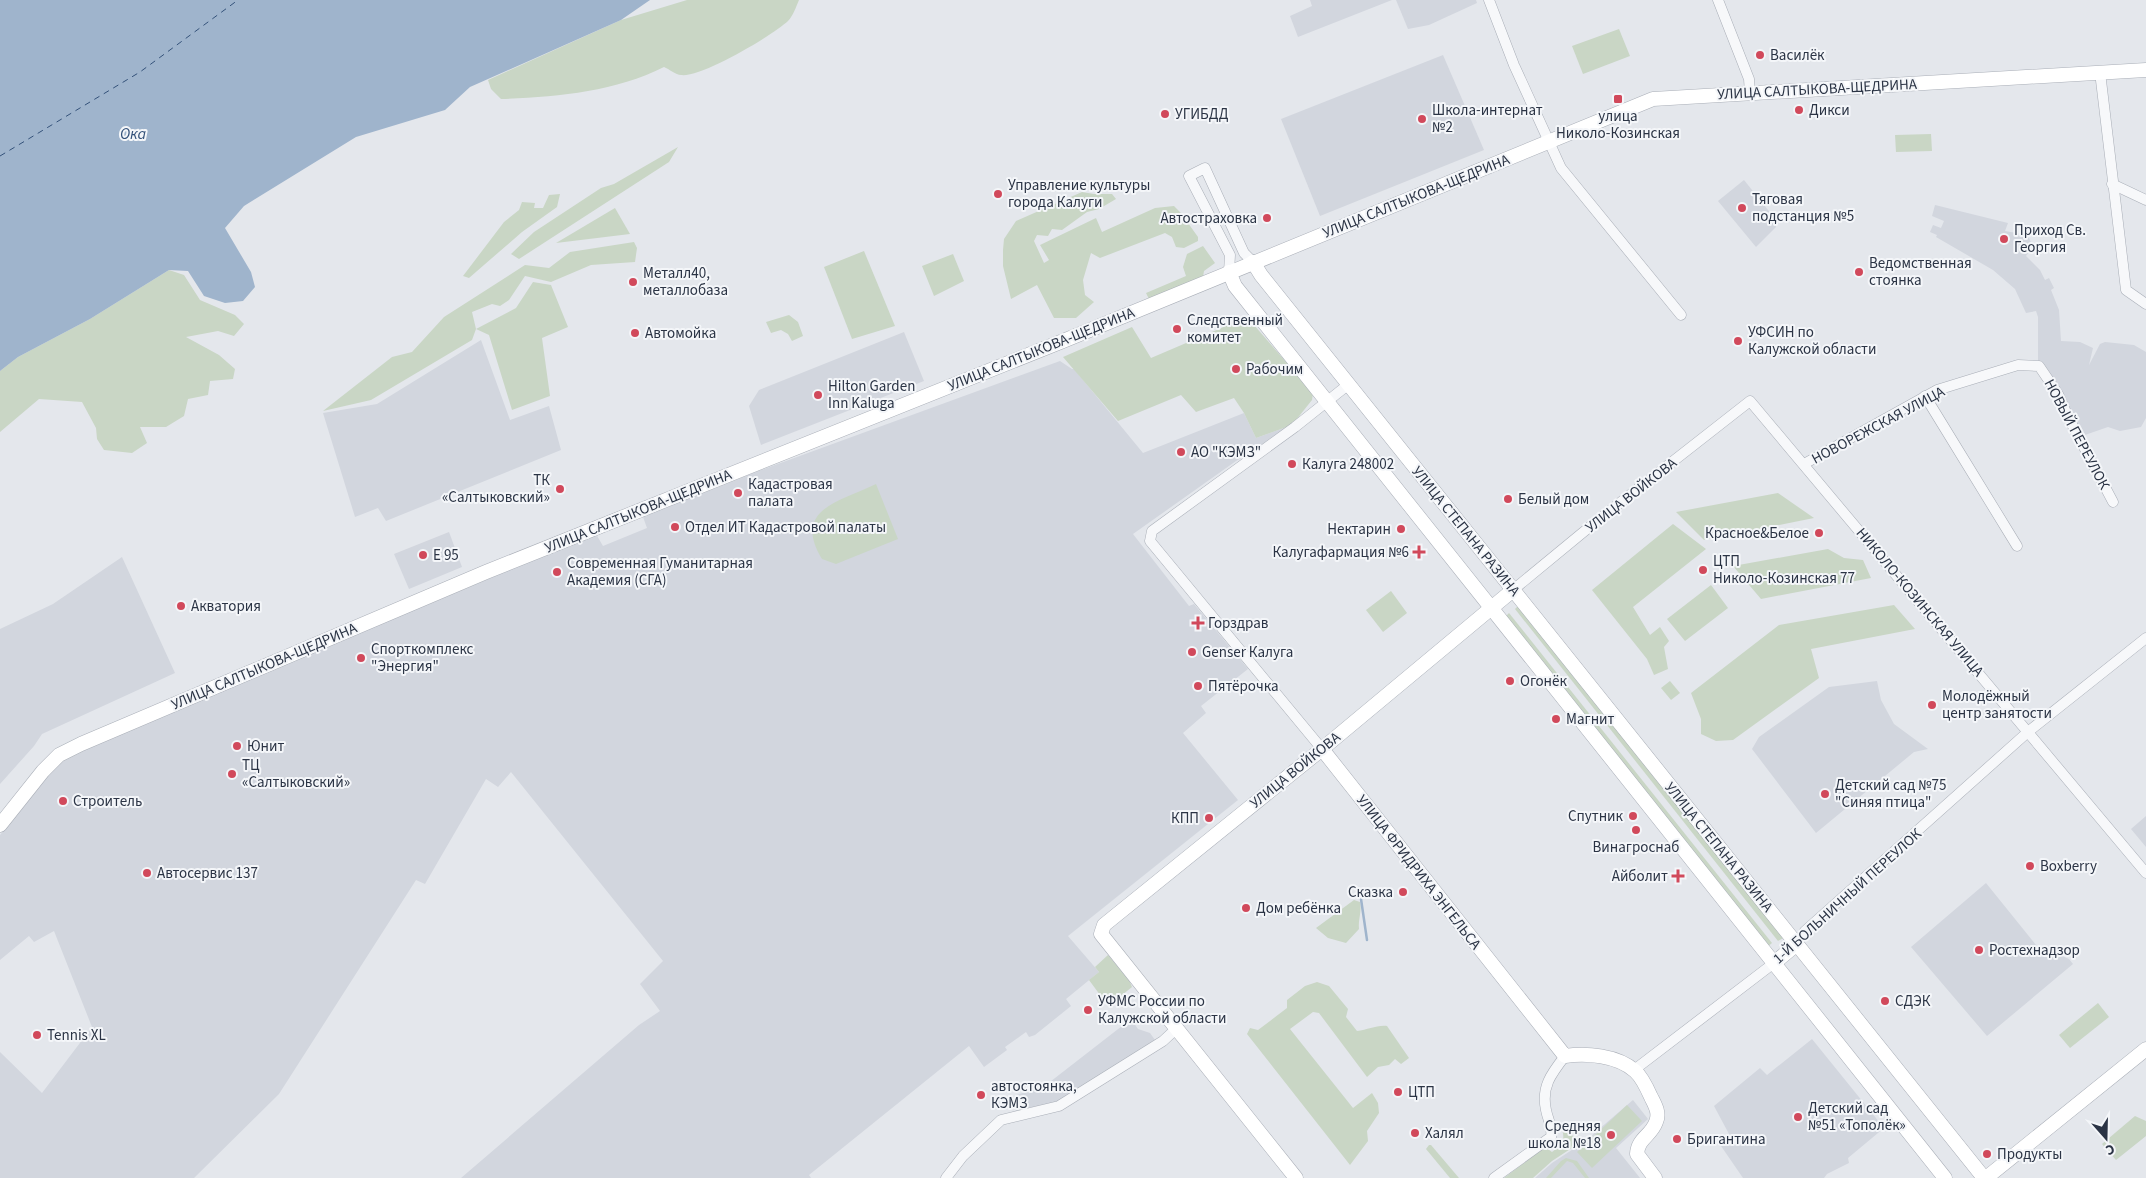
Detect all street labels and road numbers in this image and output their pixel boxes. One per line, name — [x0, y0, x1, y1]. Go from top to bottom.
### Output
street label: УЛИЦА САЛТЫКОВА-ЩЕДРИНА — [1717, 74, 1918, 105]
street label: УЛИЦА САЛТЫКОВА-ЩЕДРИНА — [1320, 149, 1514, 244]
street label: УЛИЦА САЛТЫКОВА-ЩЕДРИНА — [945, 302, 1139, 397]
street label: НОВЫЙ ПЕРЕУЛОК — [2039, 375, 2115, 493]
street label: НОВОРЕЖСКАЯ УЛИЦА — [1808, 381, 1949, 470]
street label: УЛИЦА ВОЙКОВА — [1581, 452, 1682, 538]
street label: УЛИЦА СТЕПАНА РАЗИНА — [1407, 462, 1525, 601]
street label: УЛИЦА САЛТЫКОВА-ЩЕДРИНА — [542, 464, 736, 559]
street label: НИКОЛО-КОЗИНСКАЯ УЛИЦА — [1851, 523, 1989, 682]
street label: УЛИЦА САЛТЫКОВА-ЩЕДРИНА — [168, 617, 361, 715]
street label: УЛИЦА ВОЙКОВА — [1246, 727, 1346, 813]
street label: УЛИЦА СТЕПАНА РАЗИНА — [1660, 778, 1778, 917]
street label: УЛИЦА ФРИДРИХА ЭНГЕЛЬСА — [1351, 790, 1486, 955]
street label: 1-Й БОЛЬНИЧНЫЙ ПЕРЕУЛОК — [1768, 824, 1927, 969]

